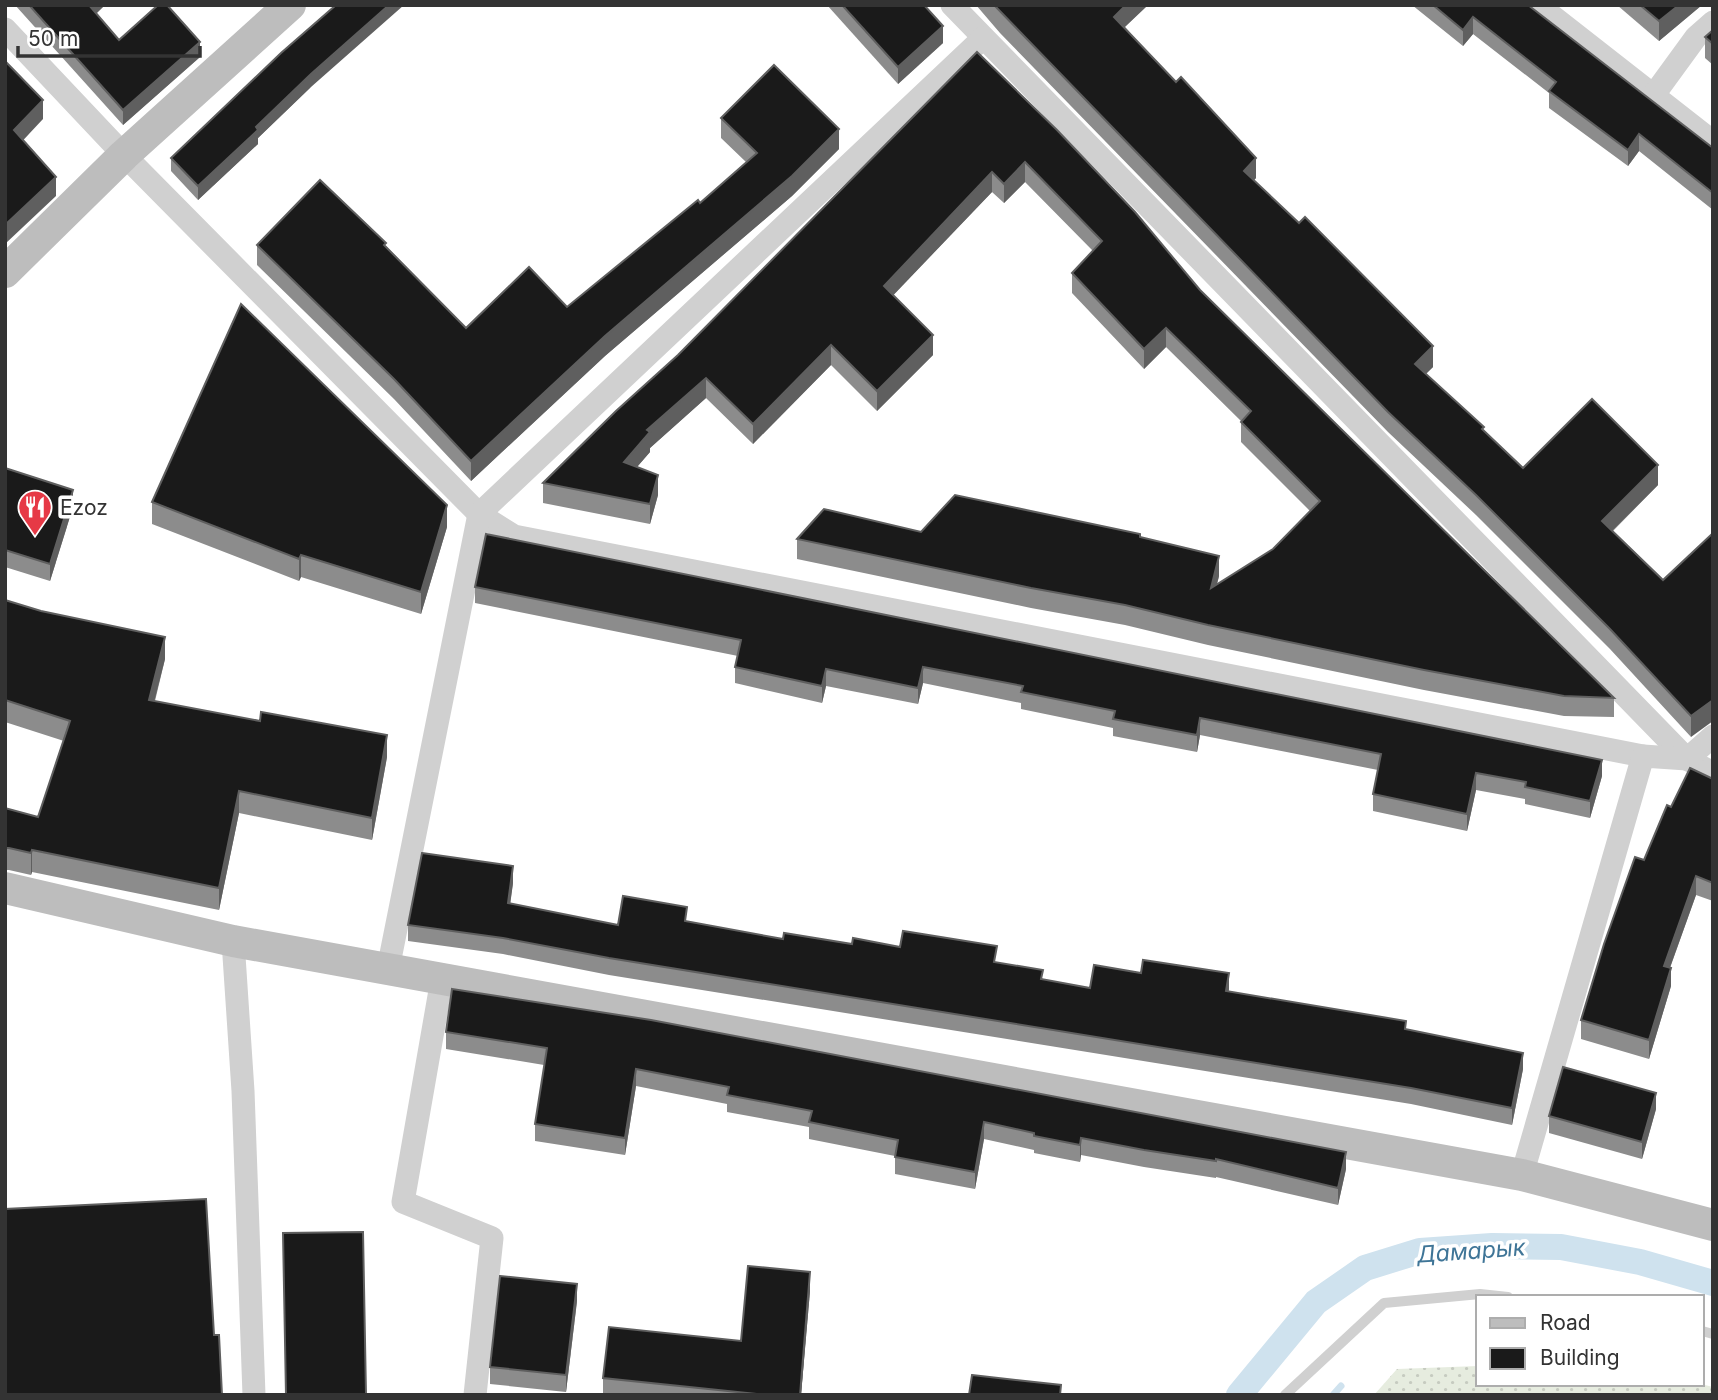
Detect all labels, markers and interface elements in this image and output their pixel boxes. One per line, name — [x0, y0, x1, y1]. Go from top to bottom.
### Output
scale bar — [18, 14, 200, 58]
text: 50 m — [28, 26, 78, 51]
restaurant icon: Ezoz — [16, 488, 54, 537]
place label: Ezoz — [60, 495, 108, 520]
water label: Дамарык — [1415, 1233, 1528, 1269]
legend — [1476, 1295, 1704, 1386]
text: Road — [1540, 1310, 1591, 1335]
text: Building — [1540, 1345, 1620, 1370]

